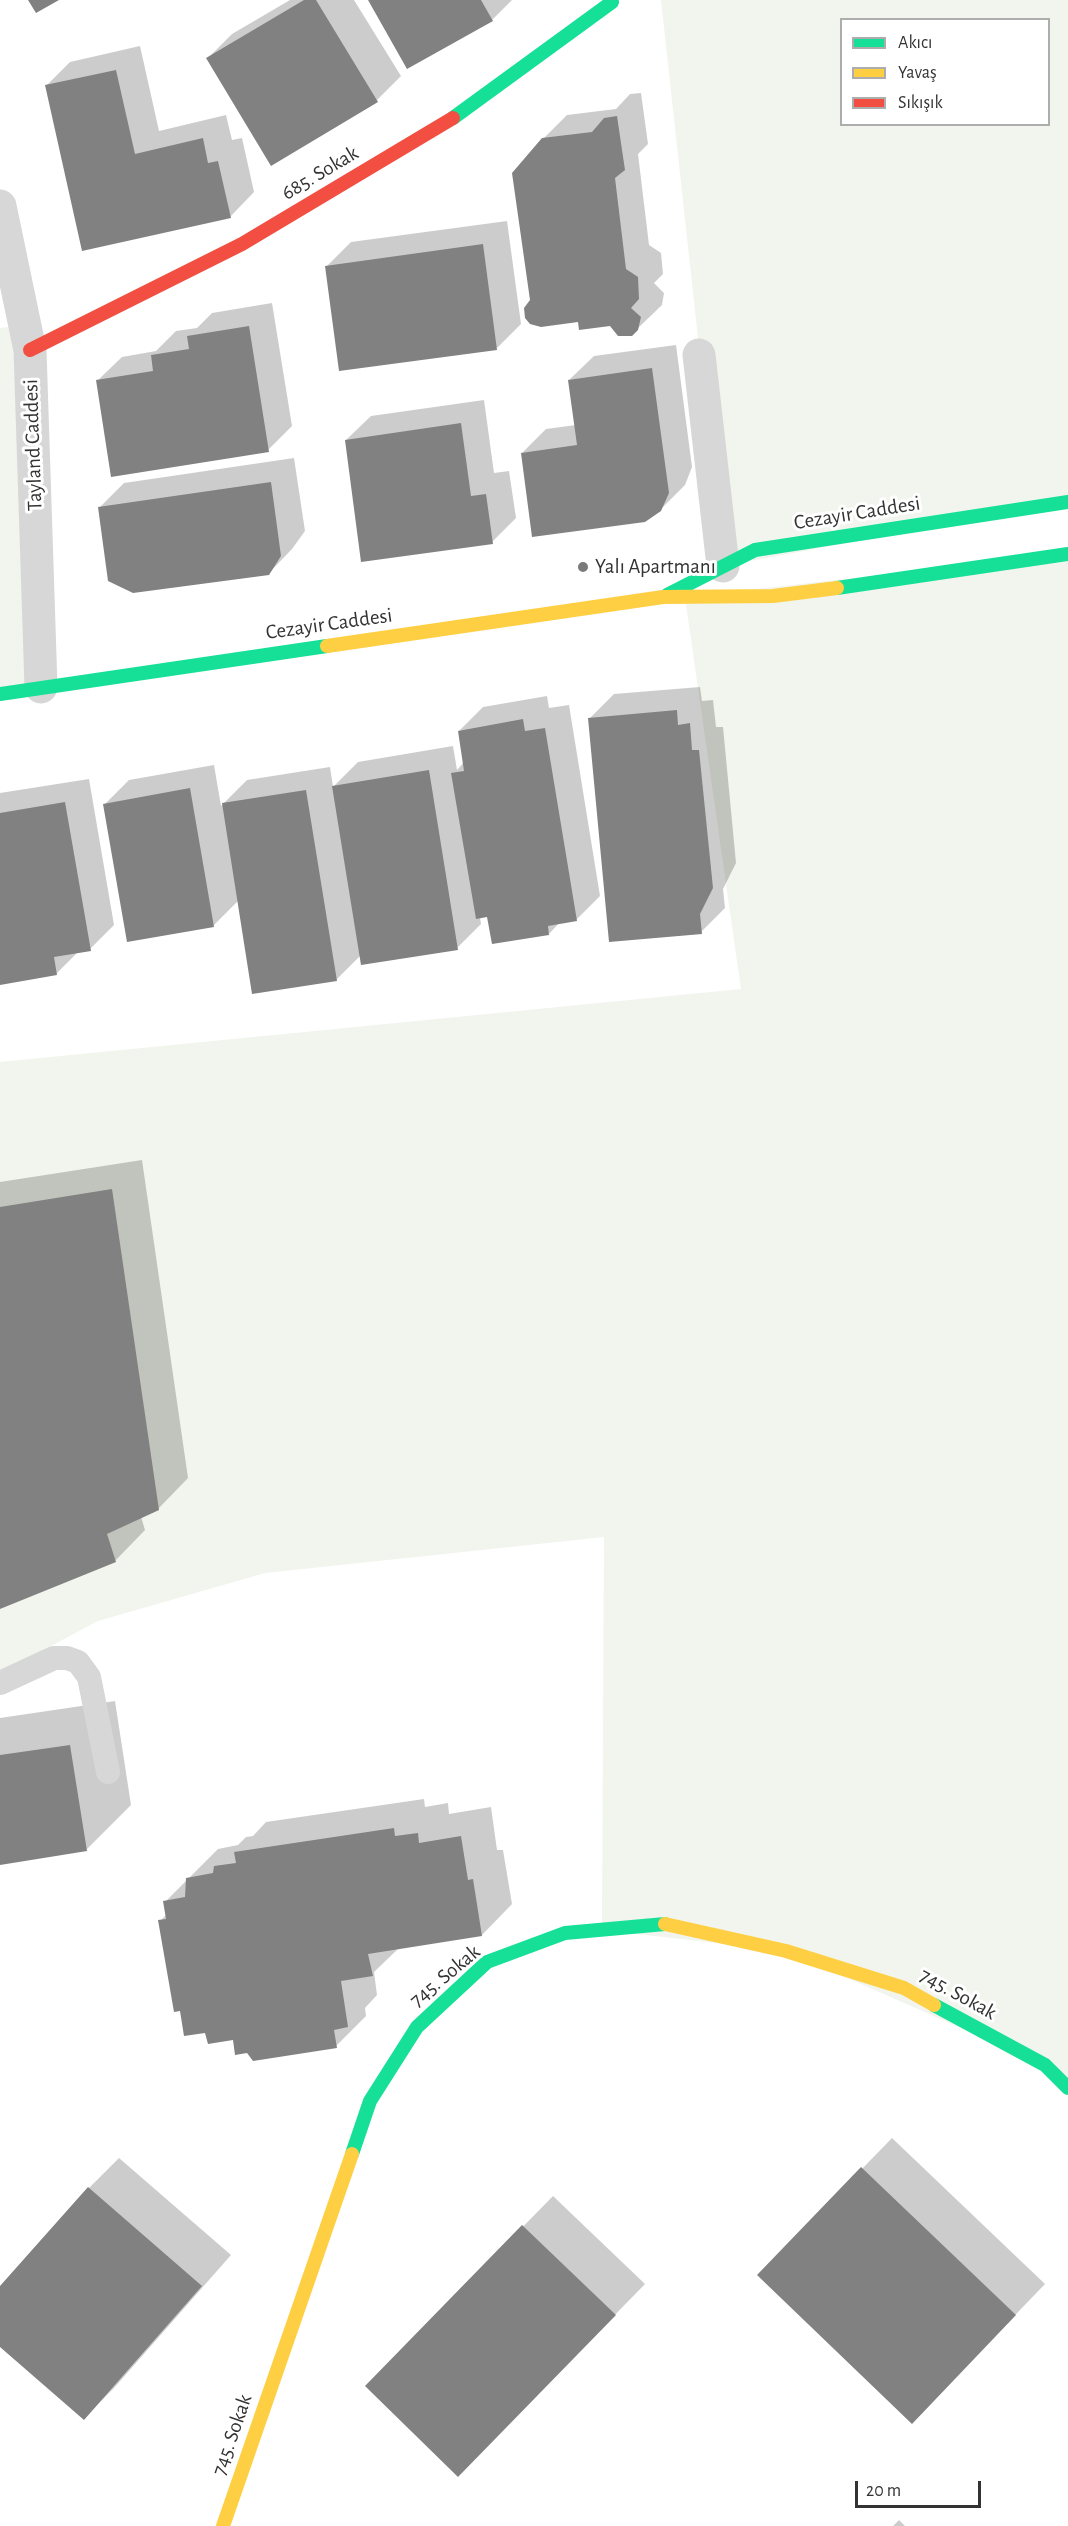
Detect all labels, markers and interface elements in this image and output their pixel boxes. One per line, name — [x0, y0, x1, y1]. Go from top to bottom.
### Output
legend — [840, 18, 1050, 126]
text: Akıcı — [898, 34, 932, 52]
text: Yavaş — [898, 64, 937, 82]
text: Sıkışık — [898, 94, 943, 112]
street label: 685. Sokak — [277, 140, 363, 206]
street label: Tayland Caddesi — [18, 379, 48, 511]
street label: Cezayir Caddesi — [792, 491, 922, 535]
place label: Yalı Apartmanı — [595, 554, 716, 580]
marker: Yalı Apartmanı — [576, 560, 590, 574]
street label: Cezayir Caddesi — [264, 603, 394, 645]
street label: 745. Sokak — [405, 1939, 485, 2013]
street label: 745. Sokak — [915, 1963, 1001, 2025]
street label: 745. Sokak — [206, 2391, 258, 2479]
scale bar — [858, 2469, 984, 2507]
text: 20 m — [866, 2482, 901, 2500]

